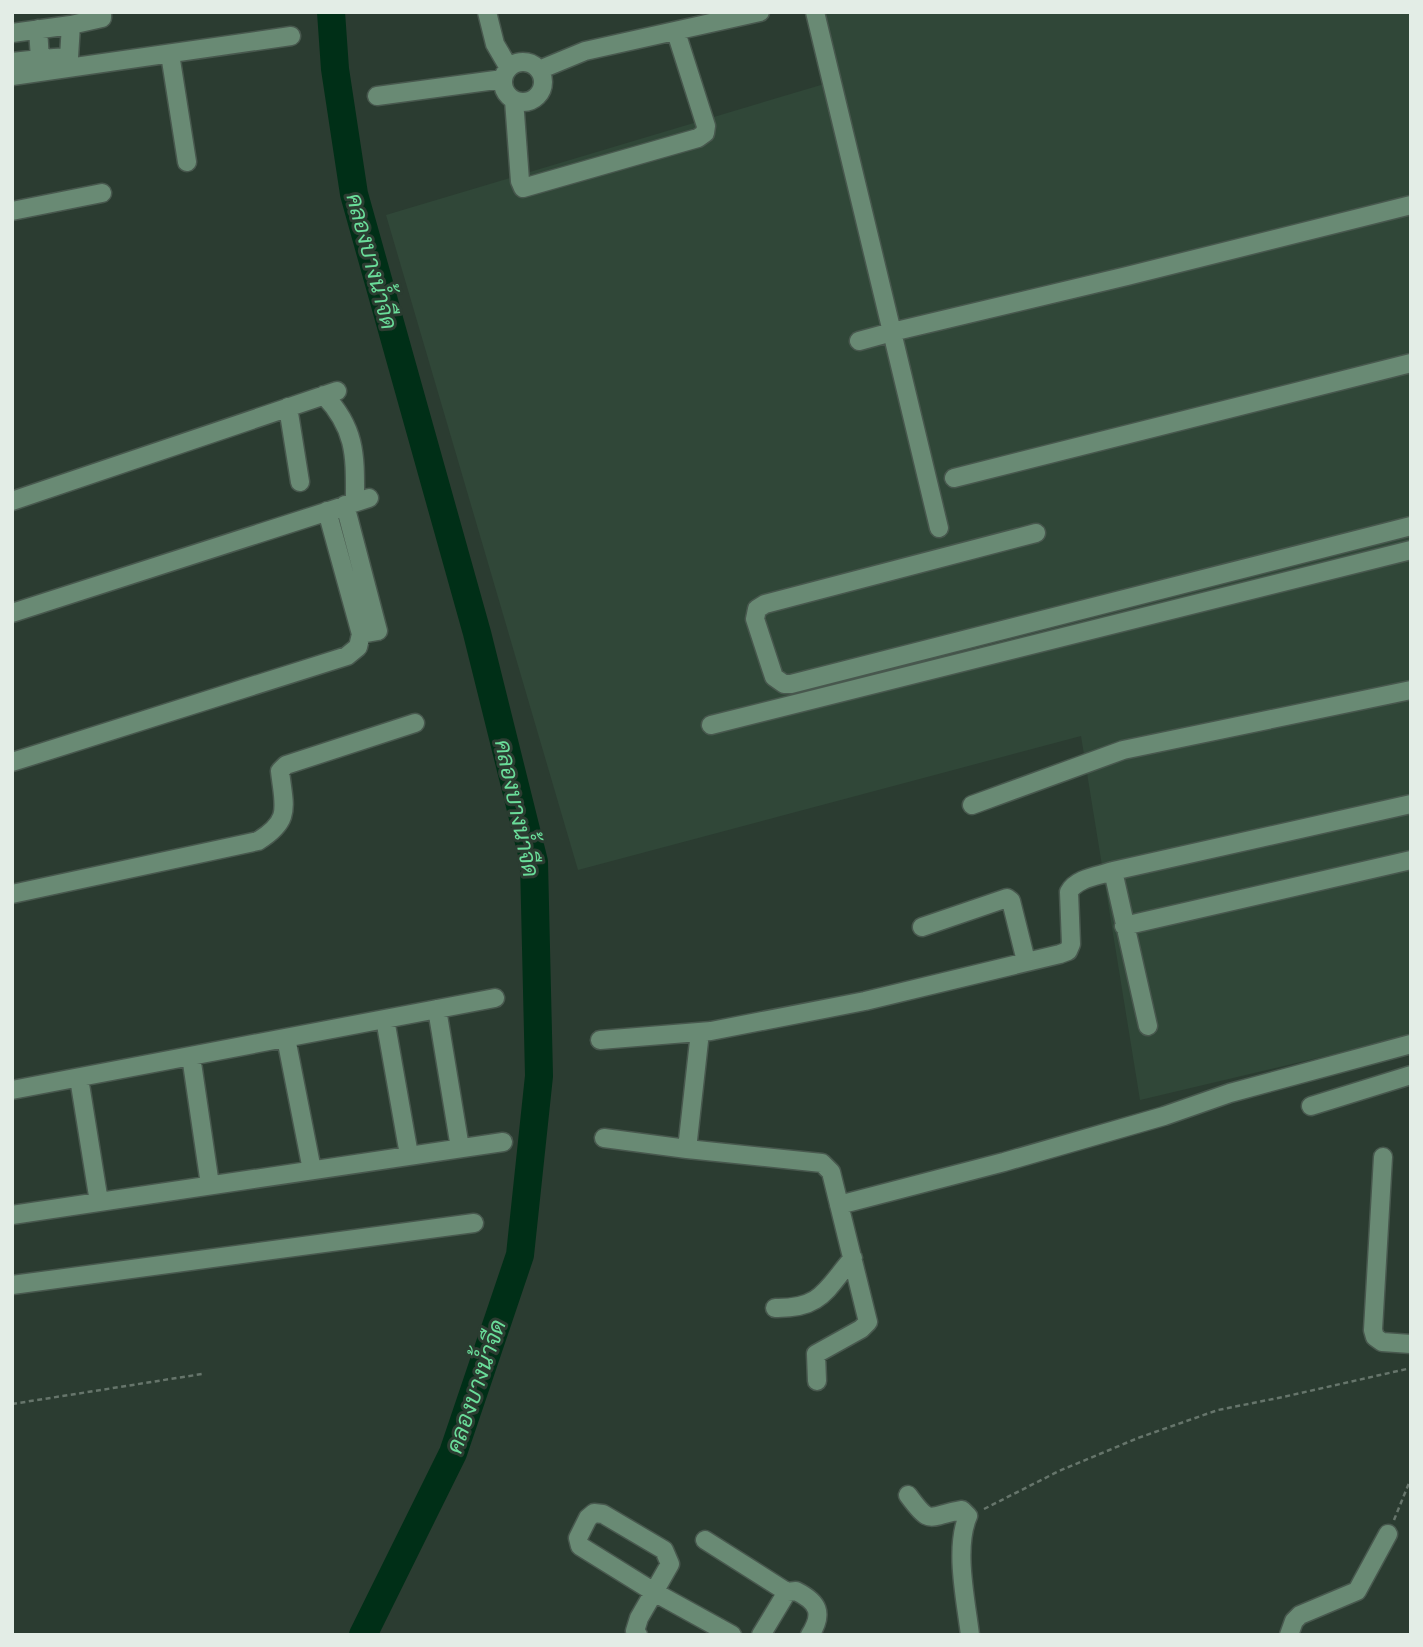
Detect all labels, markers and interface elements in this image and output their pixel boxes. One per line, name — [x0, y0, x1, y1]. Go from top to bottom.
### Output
water label: คลองบางน้ำจืด — [341, 189, 409, 332]
water label: คลองบางน้ำจืด — [490, 736, 551, 879]
water label: คลองบางน้ำจืด — [434, 1314, 511, 1457]

